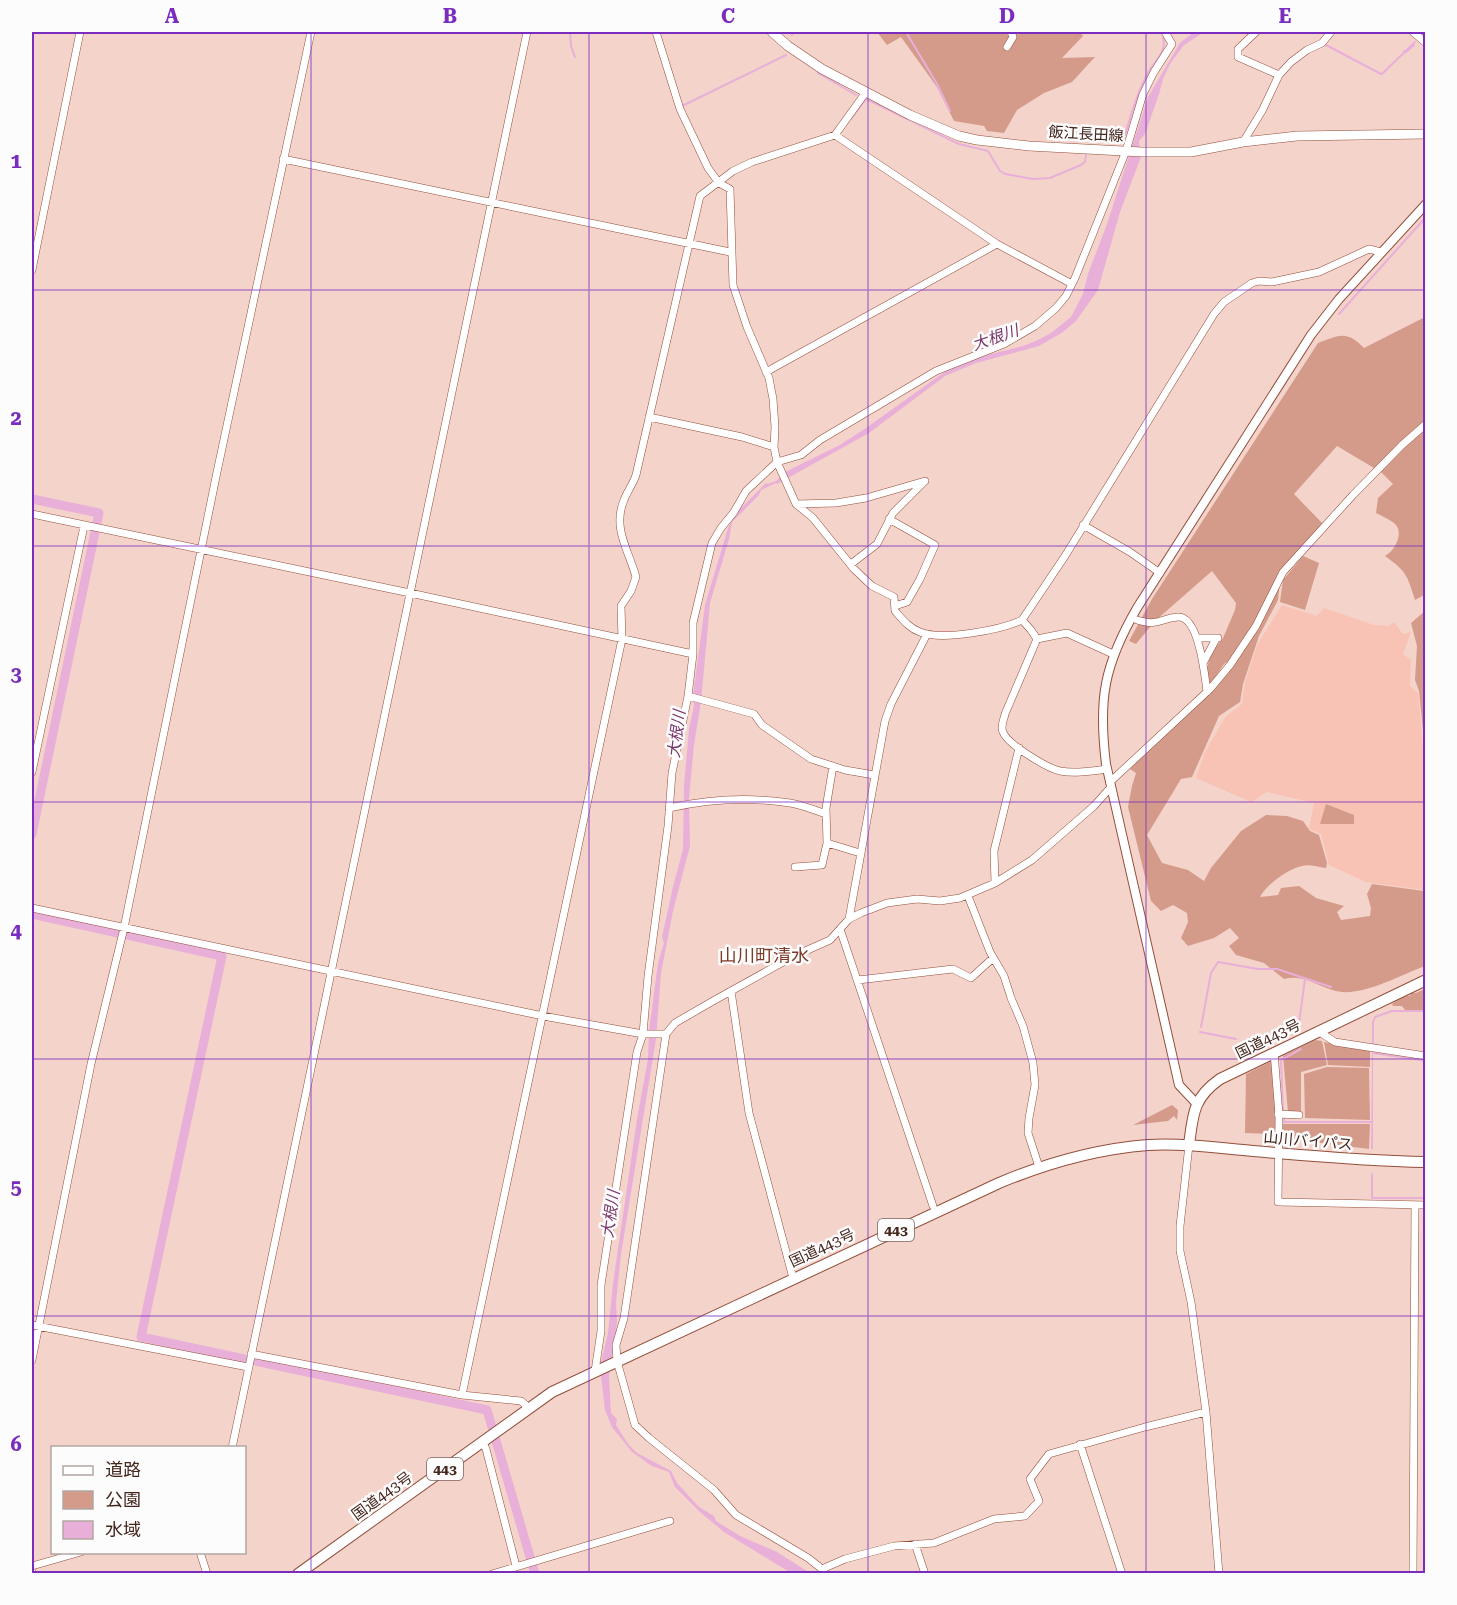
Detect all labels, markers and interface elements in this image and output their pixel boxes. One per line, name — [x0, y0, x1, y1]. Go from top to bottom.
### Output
text: A — [165, 4, 180, 28]
text: B — [443, 4, 457, 28]
text: C — [721, 4, 735, 28]
text: D — [999, 4, 1015, 28]
text: E — [1279, 4, 1292, 28]
street label: 飯江長田線 — [1048, 123, 1124, 145]
text: 1 — [10, 149, 22, 173]
water label: 大根川 — [969, 320, 1023, 354]
text: 2 — [10, 406, 22, 430]
text: 3 — [10, 662, 22, 686]
water label: 大根川 — [664, 707, 689, 759]
text: 4 — [10, 919, 22, 943]
district label: 山川町清水 — [719, 945, 809, 966]
street label: 国道443号 — [1233, 1016, 1303, 1062]
street label: 山川バイパス — [1263, 1128, 1353, 1154]
text: 5 — [10, 1175, 22, 1199]
water label: 大根川 — [598, 1187, 624, 1239]
road number: 443 — [878, 1219, 914, 1241]
street label: 国道443号 — [786, 1225, 858, 1271]
text: 6 — [10, 1432, 22, 1456]
legend — [51, 1446, 246, 1554]
road number: 443 — [427, 1458, 463, 1480]
text: 道路 — [105, 1459, 141, 1480]
street label: 国道443号 — [348, 1468, 416, 1524]
text: 公園 — [105, 1489, 141, 1510]
text: 水域 — [105, 1519, 141, 1540]

